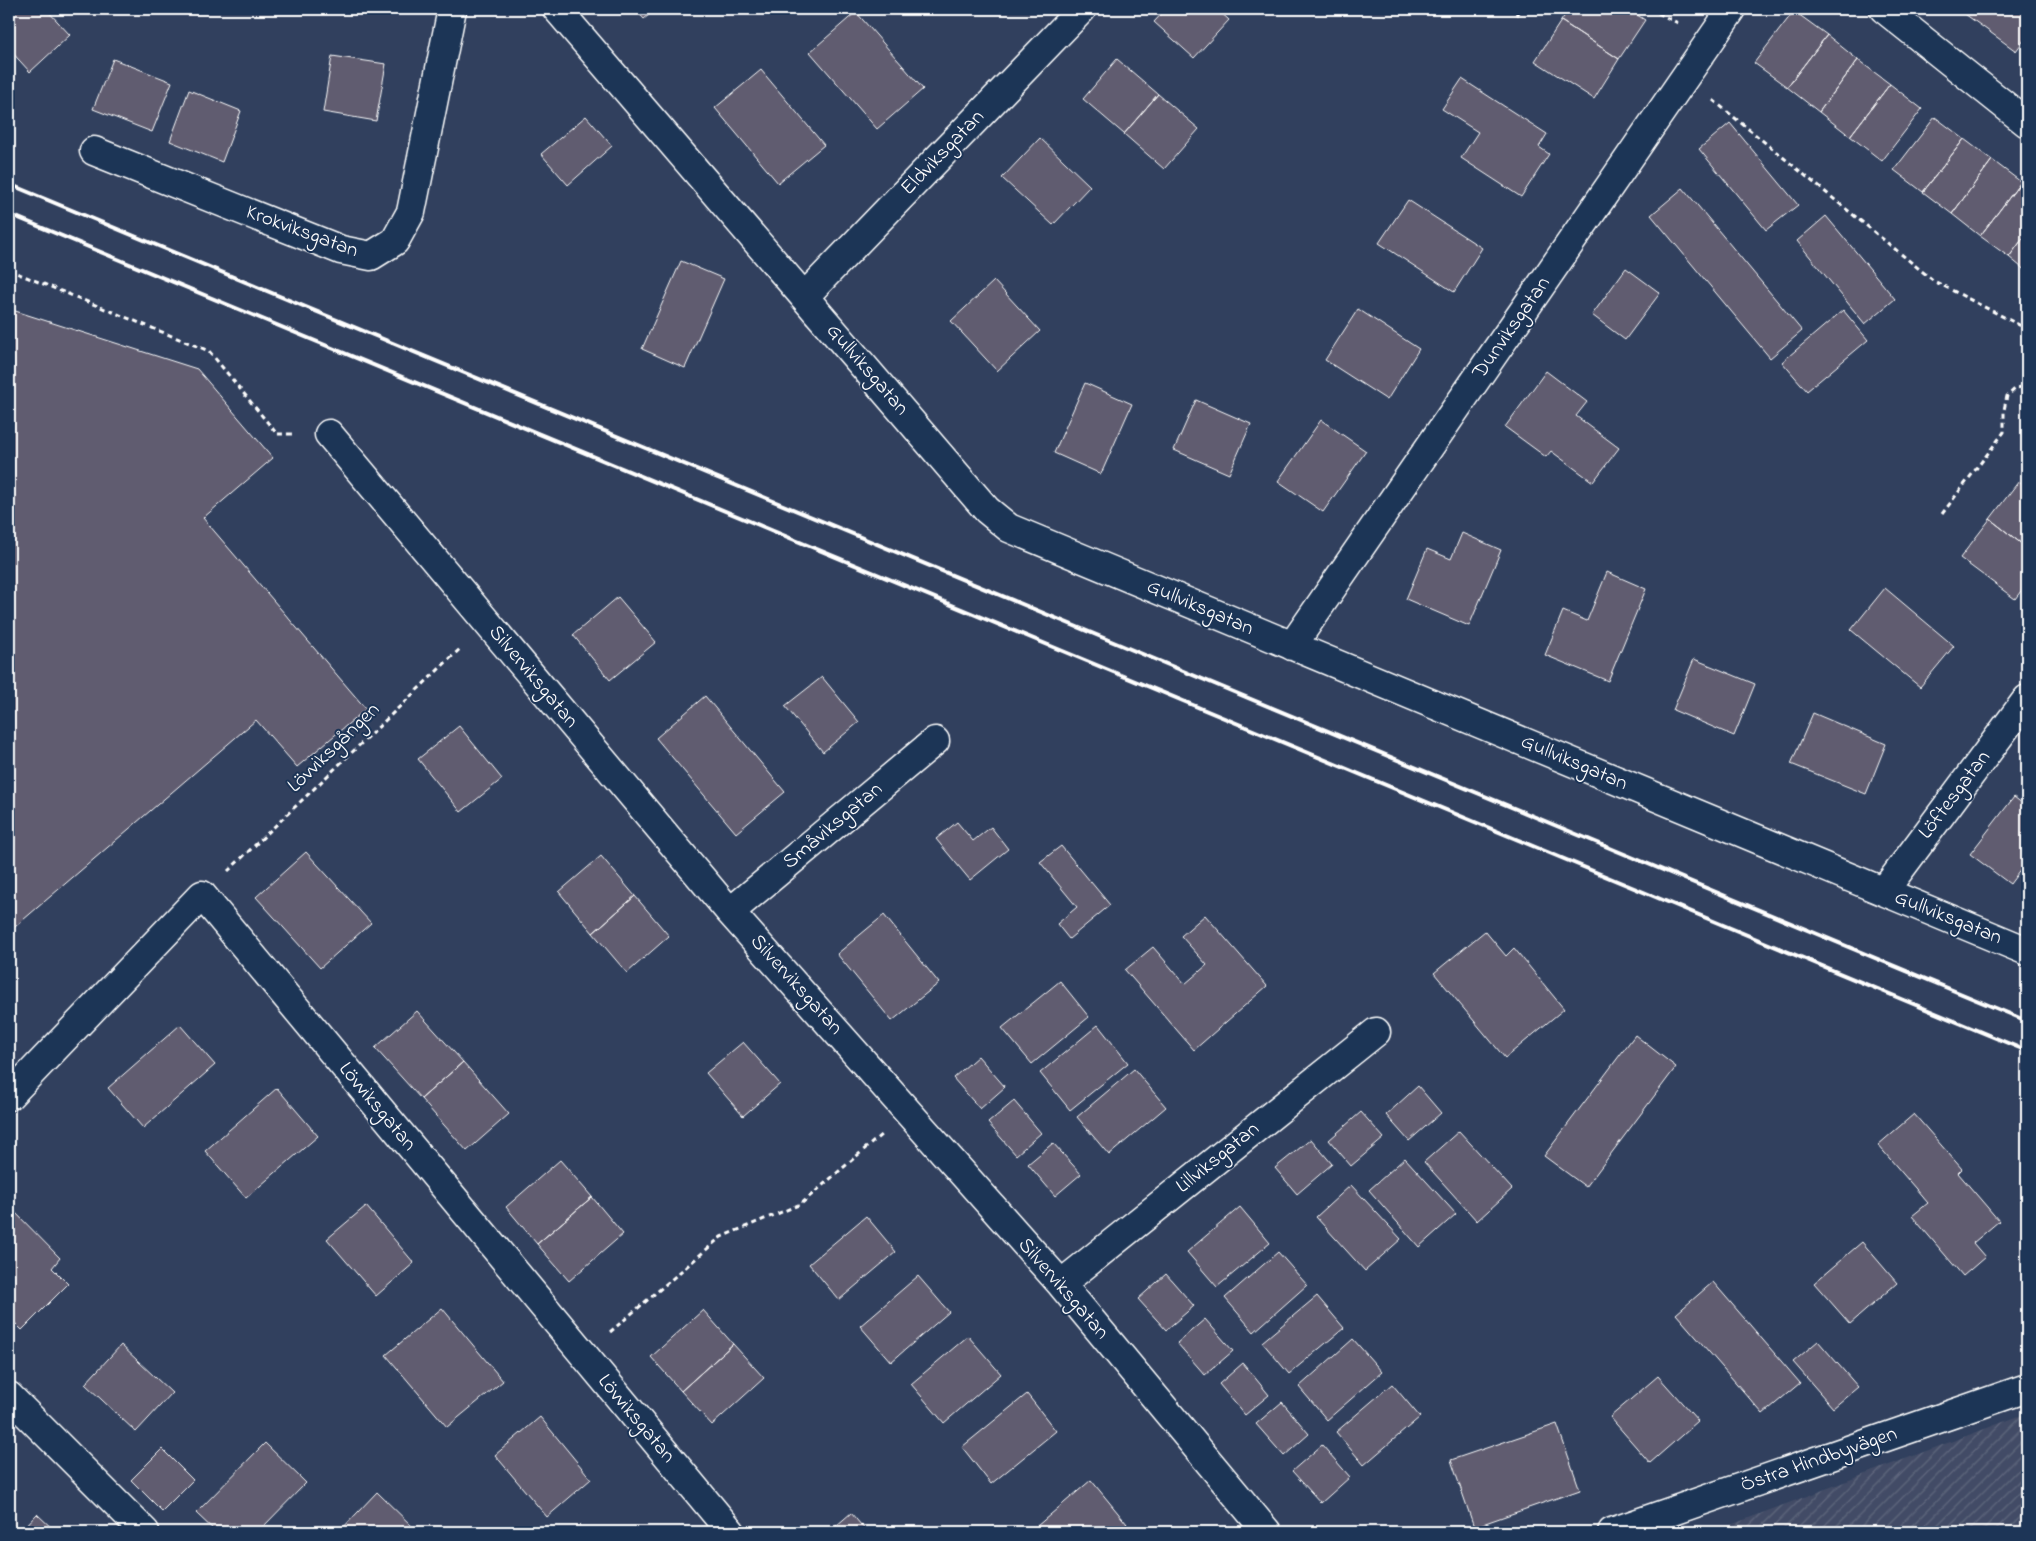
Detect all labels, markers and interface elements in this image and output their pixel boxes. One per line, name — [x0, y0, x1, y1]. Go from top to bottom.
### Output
street label: Eldviksgatan — [894, 103, 993, 204]
street label: Krokviksgatan — [241, 198, 362, 268]
street label: Dunviksgatan — [1465, 271, 1560, 387]
street label: Gullviksgatan — [817, 317, 916, 424]
street label: Gullviksgatan — [1141, 572, 1258, 646]
street label: Silverviksgatan — [479, 619, 585, 736]
street label: Lövviksgången — [281, 696, 389, 802]
street label: Gullviksgatan — [1515, 727, 1632, 801]
street label: Löftesgatan — [1912, 744, 2000, 847]
street label: Småviksgatan — [776, 775, 891, 878]
street label: Gullviksgatan — [1889, 883, 2006, 955]
street label: Silverviksgatan — [741, 928, 850, 1043]
street label: Lövviksgatan — [329, 1056, 423, 1159]
street label: Lillviksgatan — [1170, 1115, 1268, 1203]
street label: Silverviksgatan — [1009, 1231, 1116, 1348]
street label: Lövviksgatan — [588, 1368, 682, 1471]
street label: Östra Hindbyvägen — [1737, 1419, 1902, 1503]

